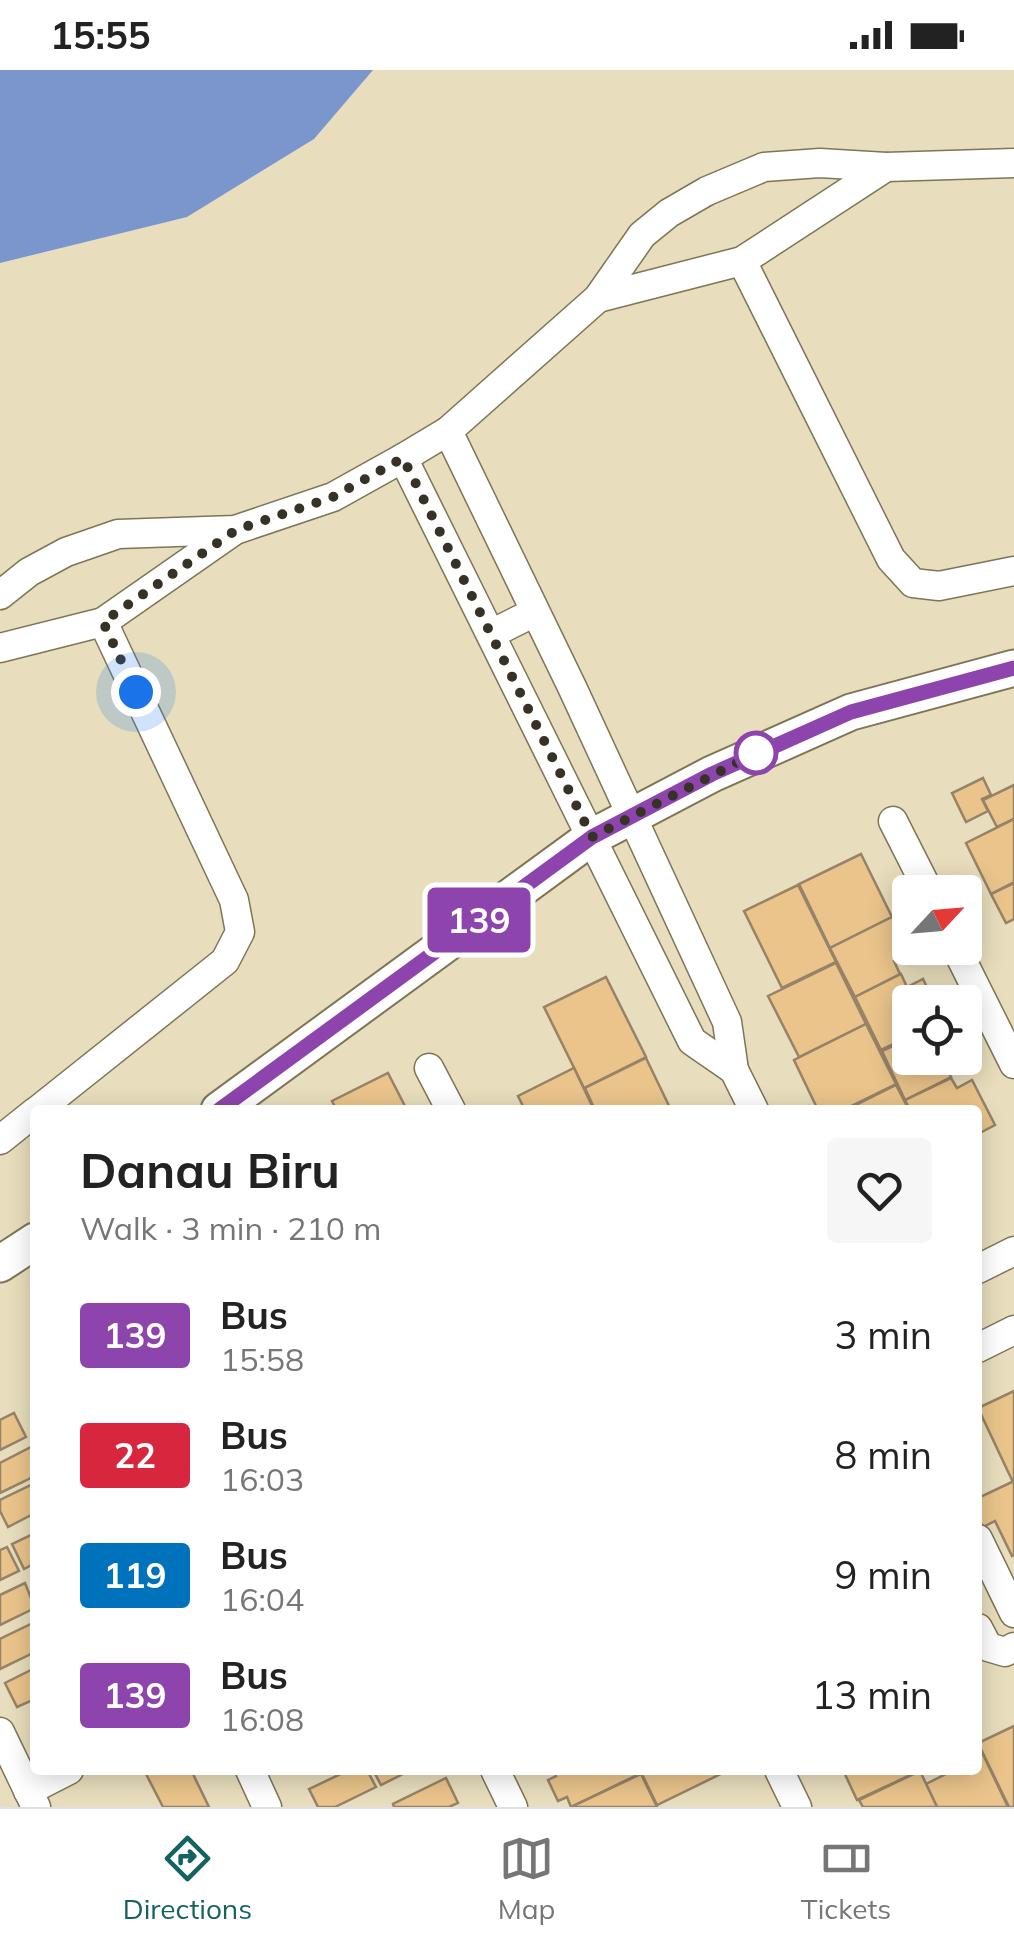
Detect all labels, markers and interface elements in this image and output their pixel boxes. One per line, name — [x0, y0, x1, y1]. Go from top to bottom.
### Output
text: 15:55 — [50, 11, 151, 59]
your location — [111, 667, 161, 717]
unlabelled marker — [735, 732, 777, 774]
north arrow — [892, 875, 982, 965]
map controls — [892, 875, 982, 1075]
line badge: 139 — [422, 888, 536, 952]
text: 139 — [447, 898, 511, 942]
button: locate — [892, 985, 982, 1075]
button: heart — [827, 1138, 932, 1243]
text: Danau Biru — [80, 1140, 340, 1200]
text: Walk · 3 min · 210 m — [80, 1208, 381, 1248]
text: Bus — [220, 1291, 288, 1339]
text: 3 min — [835, 1311, 932, 1359]
text: 139 — [103, 1313, 167, 1357]
text: 15:58 — [220, 1339, 304, 1379]
text: Bus — [220, 1411, 288, 1459]
text: 8 min — [835, 1431, 932, 1479]
text: 22 — [114, 1433, 156, 1477]
text: 16:03 — [220, 1459, 304, 1499]
text: Bus — [220, 1531, 288, 1579]
text: 9 min — [835, 1551, 932, 1599]
text: 119 — [103, 1553, 167, 1597]
text: 16:04 — [220, 1579, 304, 1619]
text: Bus — [220, 1651, 288, 1699]
text: 13 min — [812, 1671, 932, 1719]
text: 139 — [103, 1673, 167, 1717]
text: 16:08 — [220, 1699, 304, 1739]
tab: Directions — [123, 1831, 252, 1926]
tab: Map — [498, 1831, 555, 1926]
tab: Tickets — [801, 1831, 891, 1926]

